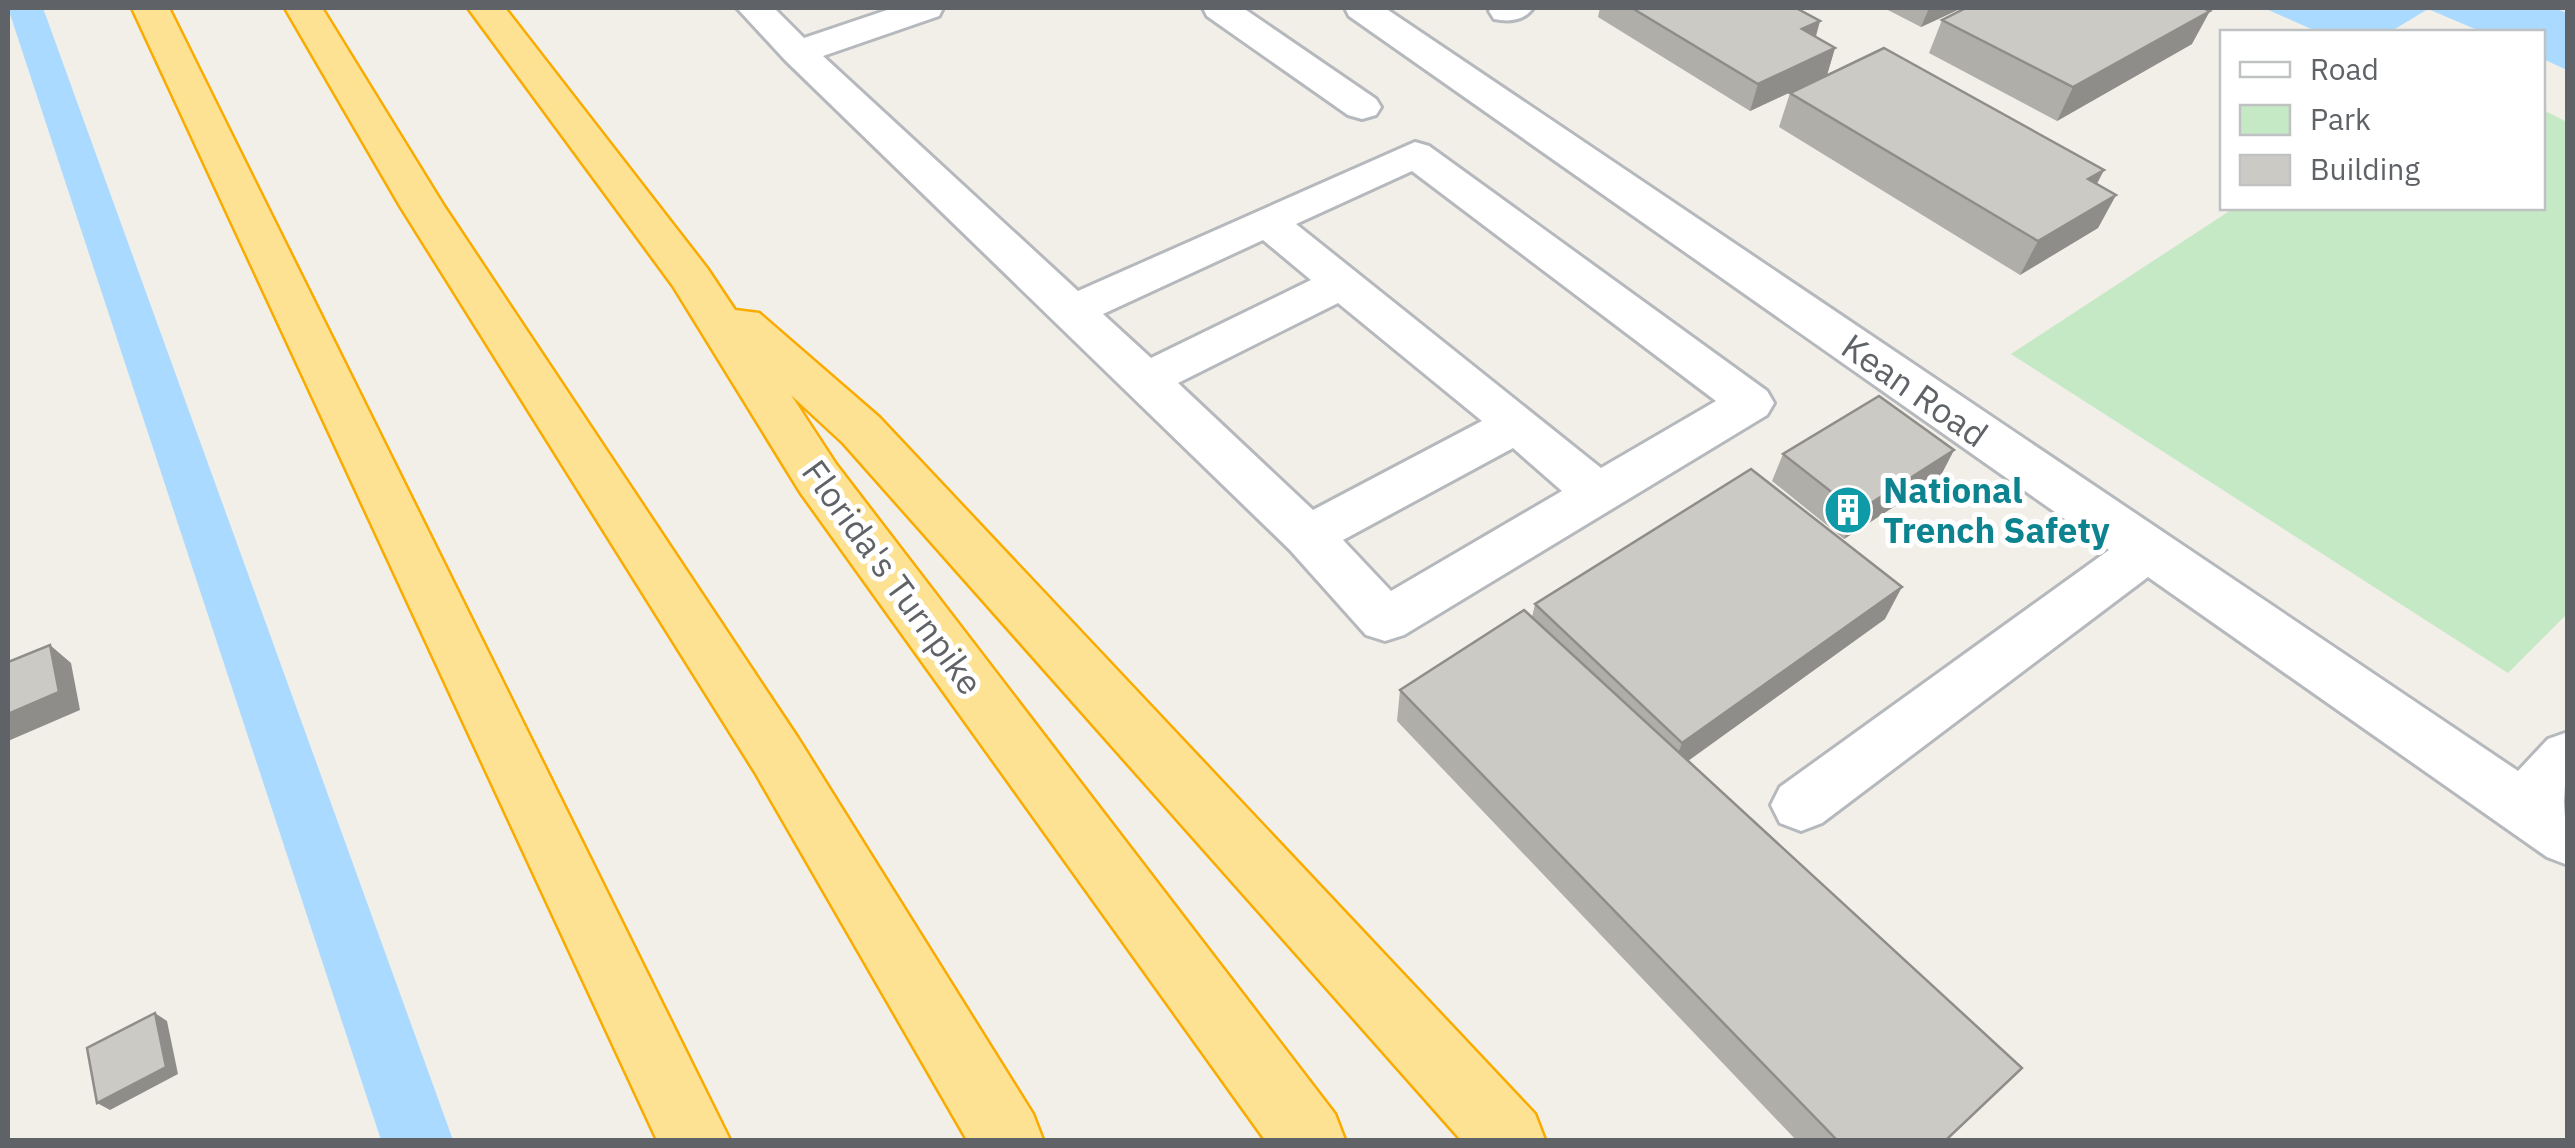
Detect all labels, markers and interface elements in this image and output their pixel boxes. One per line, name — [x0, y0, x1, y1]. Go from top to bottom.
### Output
legend — [2220, 30, 2545, 210]
text: Road — [2310, 49, 2379, 88]
text: Park — [2310, 99, 2371, 138]
text: Building — [2310, 149, 2420, 188]
street label: Kean Road — [1833, 323, 1997, 457]
street label: Florida's Turnpike — [792, 450, 994, 704]
place label: National Trench Safety — [1883, 467, 2110, 553]
building icon: National Trench Safety — [1822, 484, 1874, 536]

